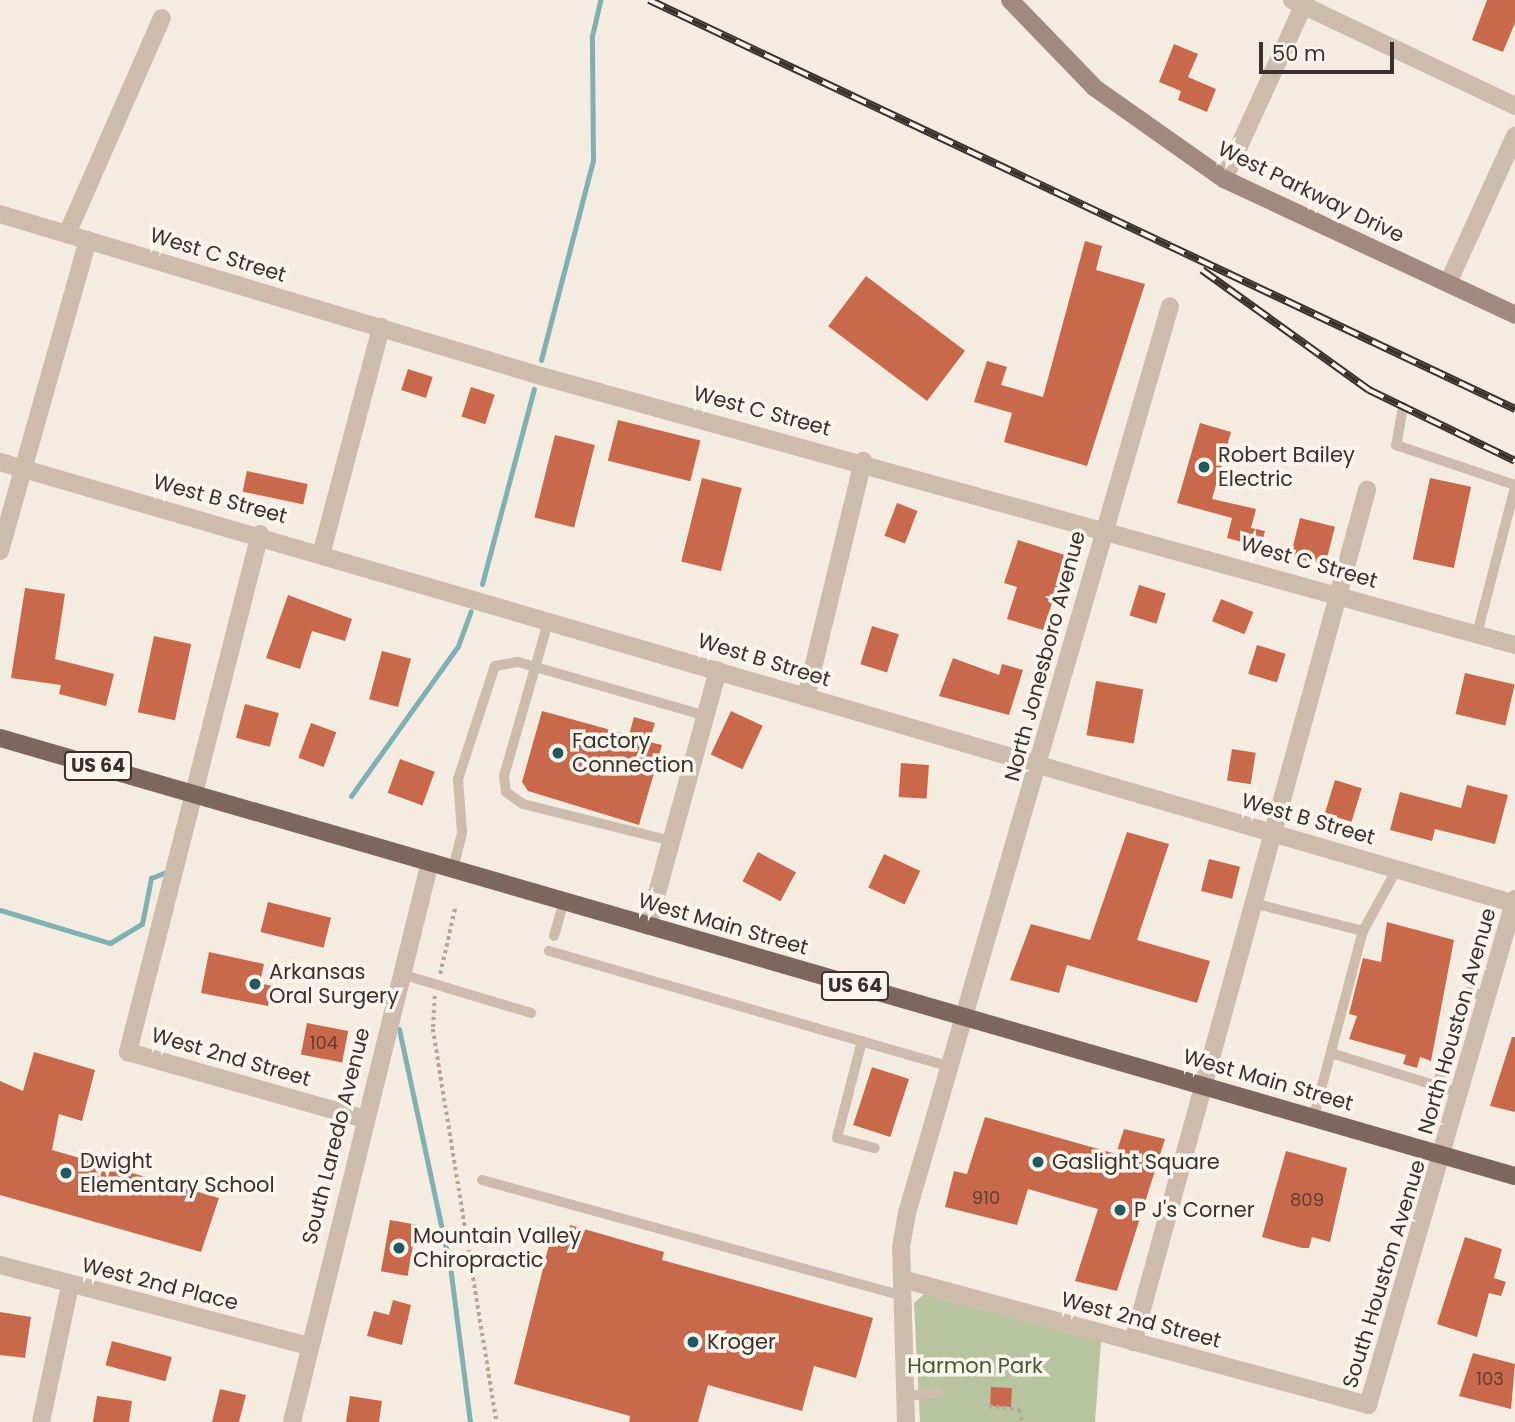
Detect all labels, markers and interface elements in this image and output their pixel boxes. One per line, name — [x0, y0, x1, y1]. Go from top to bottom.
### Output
scale bar — [1263, 28, 1398, 72]
text: 50 m — [1272, 39, 1326, 68]
street label: West Parkway Drive — [1214, 136, 1408, 248]
street label: West C Street — [147, 222, 289, 288]
street label: West C Street — [691, 381, 833, 441]
place label: Robert Bailey Electric — [1218, 442, 1355, 492]
marker: Robert Bailey Electric — [1196, 459, 1212, 475]
street label: West B Street — [150, 469, 290, 529]
street label: North Jonesboro Avenue — [999, 528, 1091, 784]
street label: West C Street — [1238, 530, 1380, 594]
street label: West B Street — [694, 628, 834, 692]
place label: Factory Connection — [572, 728, 694, 778]
marker: Factory Connection — [550, 745, 566, 761]
road number: US 64 — [63, 750, 133, 782]
street label: West B Street — [1238, 788, 1378, 850]
street label: West Main Street — [635, 888, 811, 960]
street label: North Houston Avenue — [1413, 905, 1501, 1137]
place label: Arkansas Oral Surgery — [269, 959, 399, 1009]
road number: US 64 — [820, 970, 890, 1002]
marker: Arkansas Oral Surgery — [247, 976, 263, 992]
street label: West 2nd Street — [148, 1022, 314, 1092]
street label: South Laredo Avenue — [297, 1025, 375, 1247]
house number: 104 — [310, 1032, 338, 1054]
street label: West Main Street — [1180, 1044, 1356, 1116]
place label: Dwight Elementary School — [80, 1148, 275, 1198]
place label: Gaslight Square — [1052, 1149, 1220, 1175]
marker: Gaslight Square — [1030, 1154, 1046, 1170]
street label: South Houston Avenue — [1337, 1157, 1431, 1391]
marker: Dwight Elementary School — [58, 1165, 74, 1181]
house number: 910 — [972, 1187, 1000, 1209]
house number: 809 — [1290, 1189, 1324, 1211]
place label: P J's Corner — [1134, 1197, 1255, 1223]
marker: P J's Corner — [1112, 1202, 1128, 1218]
place label: Mountain Valley Chiropractic — [413, 1223, 581, 1273]
marker: Mountain Valley Chiropractic — [391, 1240, 407, 1256]
street label: West 2nd Place — [79, 1252, 241, 1316]
street label: West 2nd Street — [1058, 1287, 1224, 1353]
place label: Kroger — [707, 1329, 776, 1355]
marker: Kroger — [685, 1334, 701, 1350]
park label: Harmon Park — [907, 1353, 1043, 1379]
house number: 103 — [1476, 1368, 1504, 1390]

